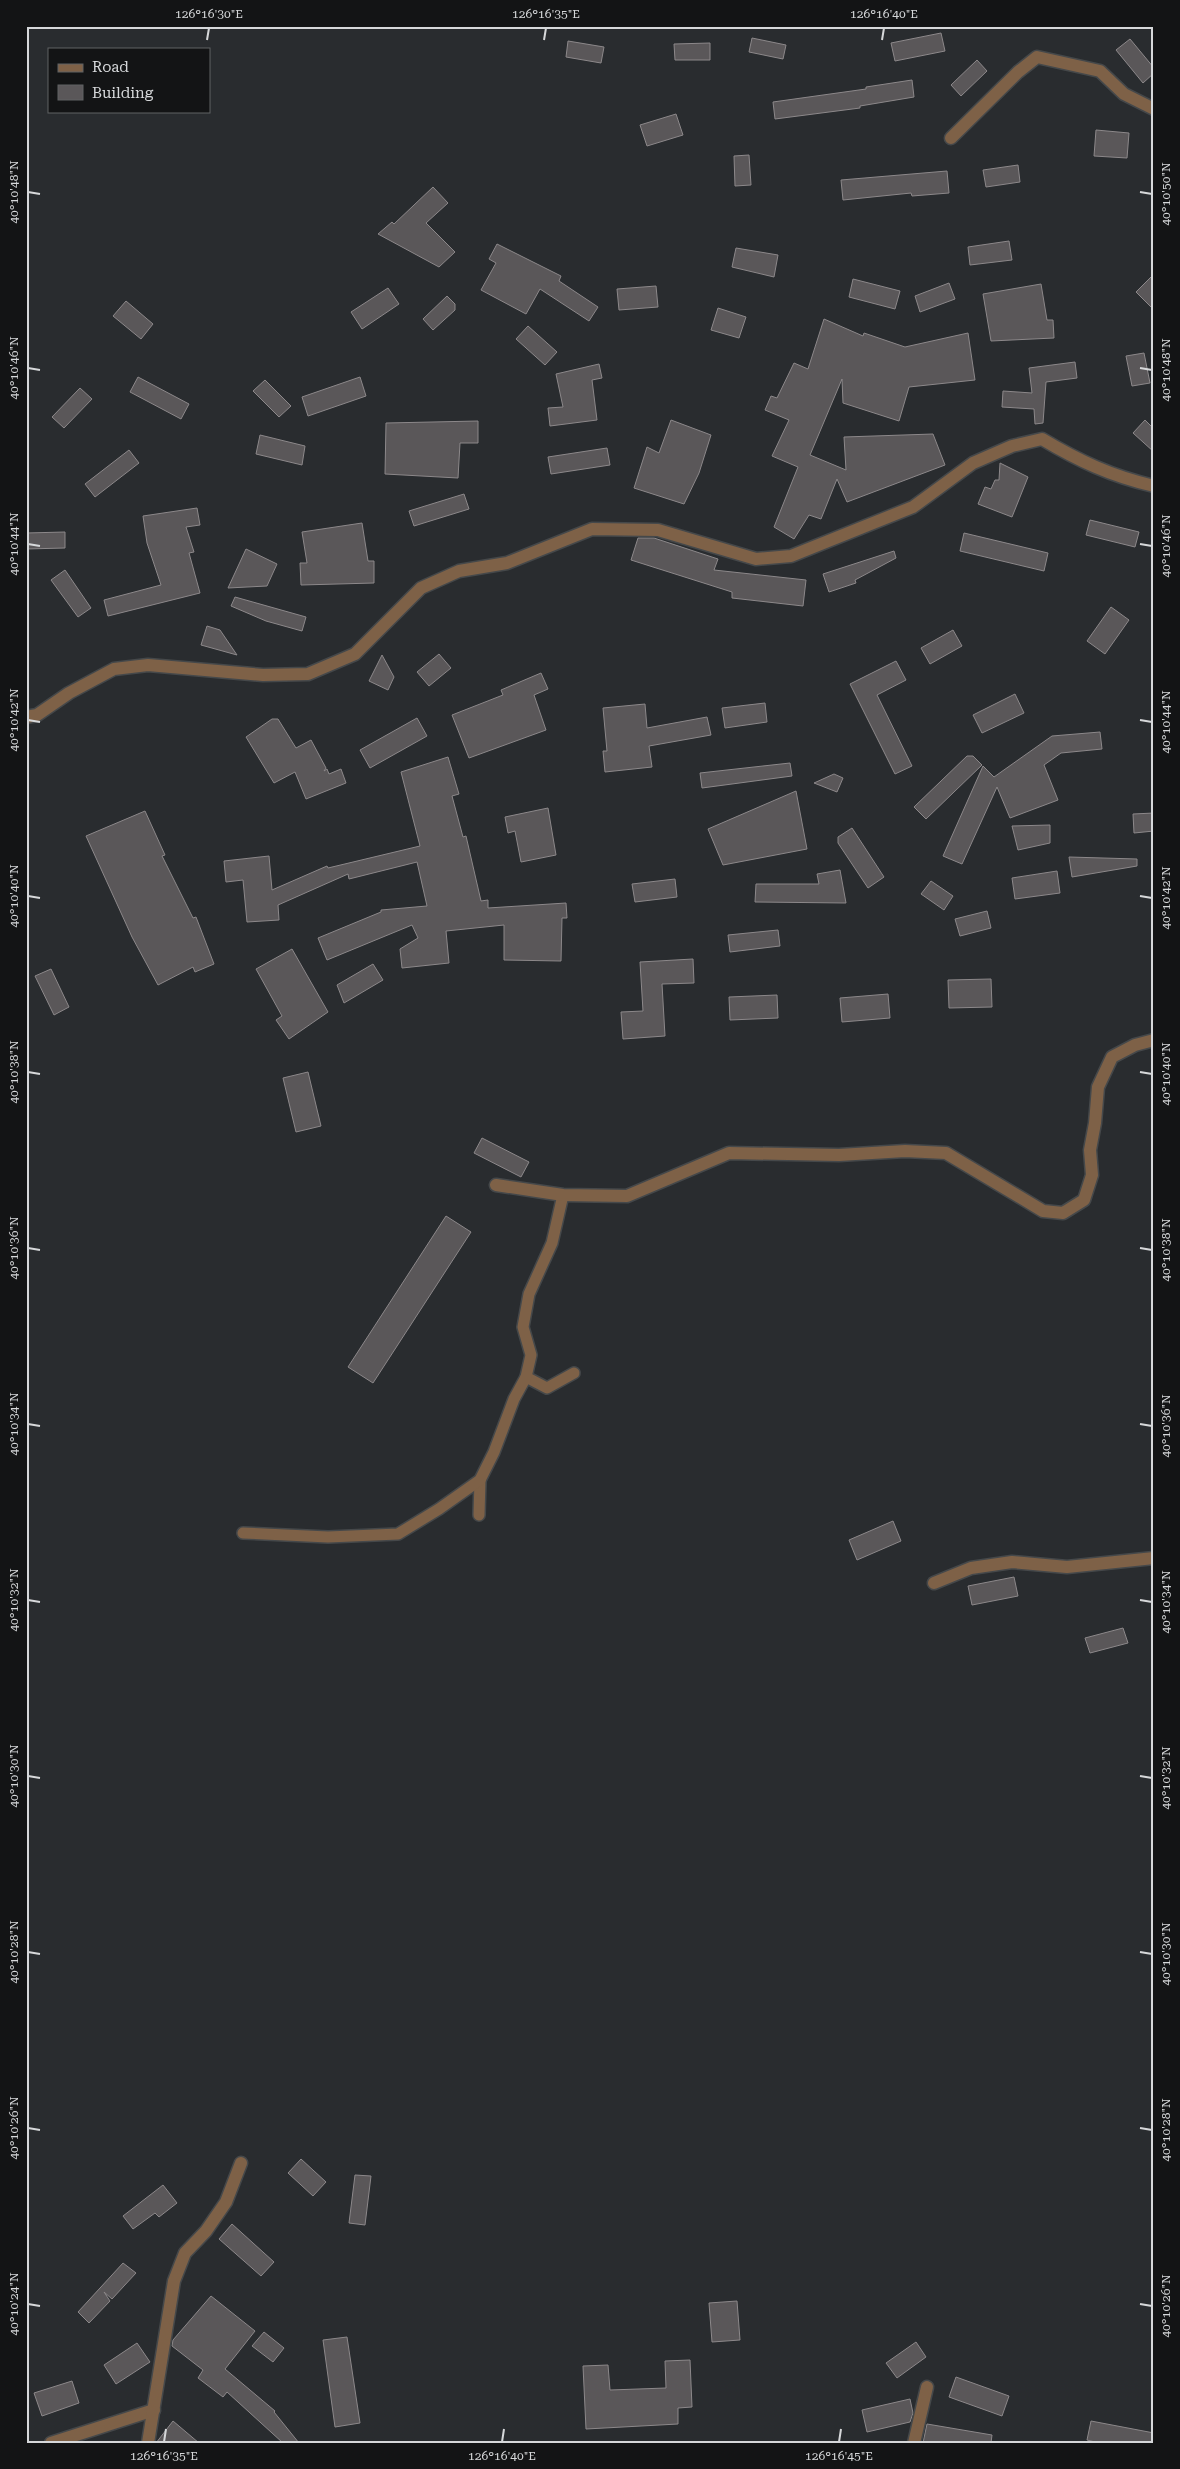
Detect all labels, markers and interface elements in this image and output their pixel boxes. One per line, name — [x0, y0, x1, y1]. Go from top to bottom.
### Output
text: 126°16'30"E — [175, 7, 243, 21]
text: 126°16'35"E — [512, 7, 580, 21]
text: 126°16'40"E — [850, 7, 918, 21]
legend — [48, 48, 210, 112]
text: Road — [92, 58, 129, 76]
text: Building — [92, 84, 154, 102]
text: 40°10'48"N — [7, 160, 21, 224]
text: 40°10'50"N — [1159, 162, 1173, 226]
text: 40°10'46"N — [7, 336, 21, 400]
text: 40°10'48"N — [1159, 338, 1173, 402]
text: 40°10'44"N — [7, 512, 21, 576]
text: 40°10'46"N — [1159, 514, 1173, 578]
text: 40°10'42"N — [7, 688, 21, 752]
text: 40°10'44"N — [1159, 690, 1173, 754]
text: 40°10'40"N — [7, 864, 21, 928]
text: 40°10'42"N — [1159, 866, 1173, 930]
text: 40°10'38"N — [7, 1040, 21, 1104]
text: 40°10'40"N — [1159, 1042, 1173, 1106]
text: 40°10'36"N — [7, 1216, 21, 1280]
text: 40°10'38"N — [1159, 1218, 1173, 1282]
text: 40°10'34"N — [7, 1392, 21, 1456]
text: 40°10'36"N — [1159, 1394, 1173, 1458]
text: 40°10'32"N — [7, 1568, 21, 1632]
text: 40°10'34"N — [1159, 1570, 1173, 1634]
text: 40°10'30"N — [7, 1744, 21, 1808]
text: 40°10'32"N — [1159, 1746, 1173, 1810]
text: 40°10'28"N — [7, 1920, 21, 1984]
text: 40°10'30"N — [1159, 1922, 1173, 1986]
text: 40°10'26"N — [7, 2096, 21, 2160]
text: 40°10'28"N — [1159, 2098, 1173, 2162]
text: 40°10'24"N — [7, 2272, 21, 2336]
text: 40°10'26"N — [1159, 2274, 1173, 2338]
text: 126°16'35"E — [130, 2449, 198, 2463]
text: 126°16'40"E — [468, 2449, 536, 2463]
text: 126°16'45"E — [805, 2449, 873, 2463]

